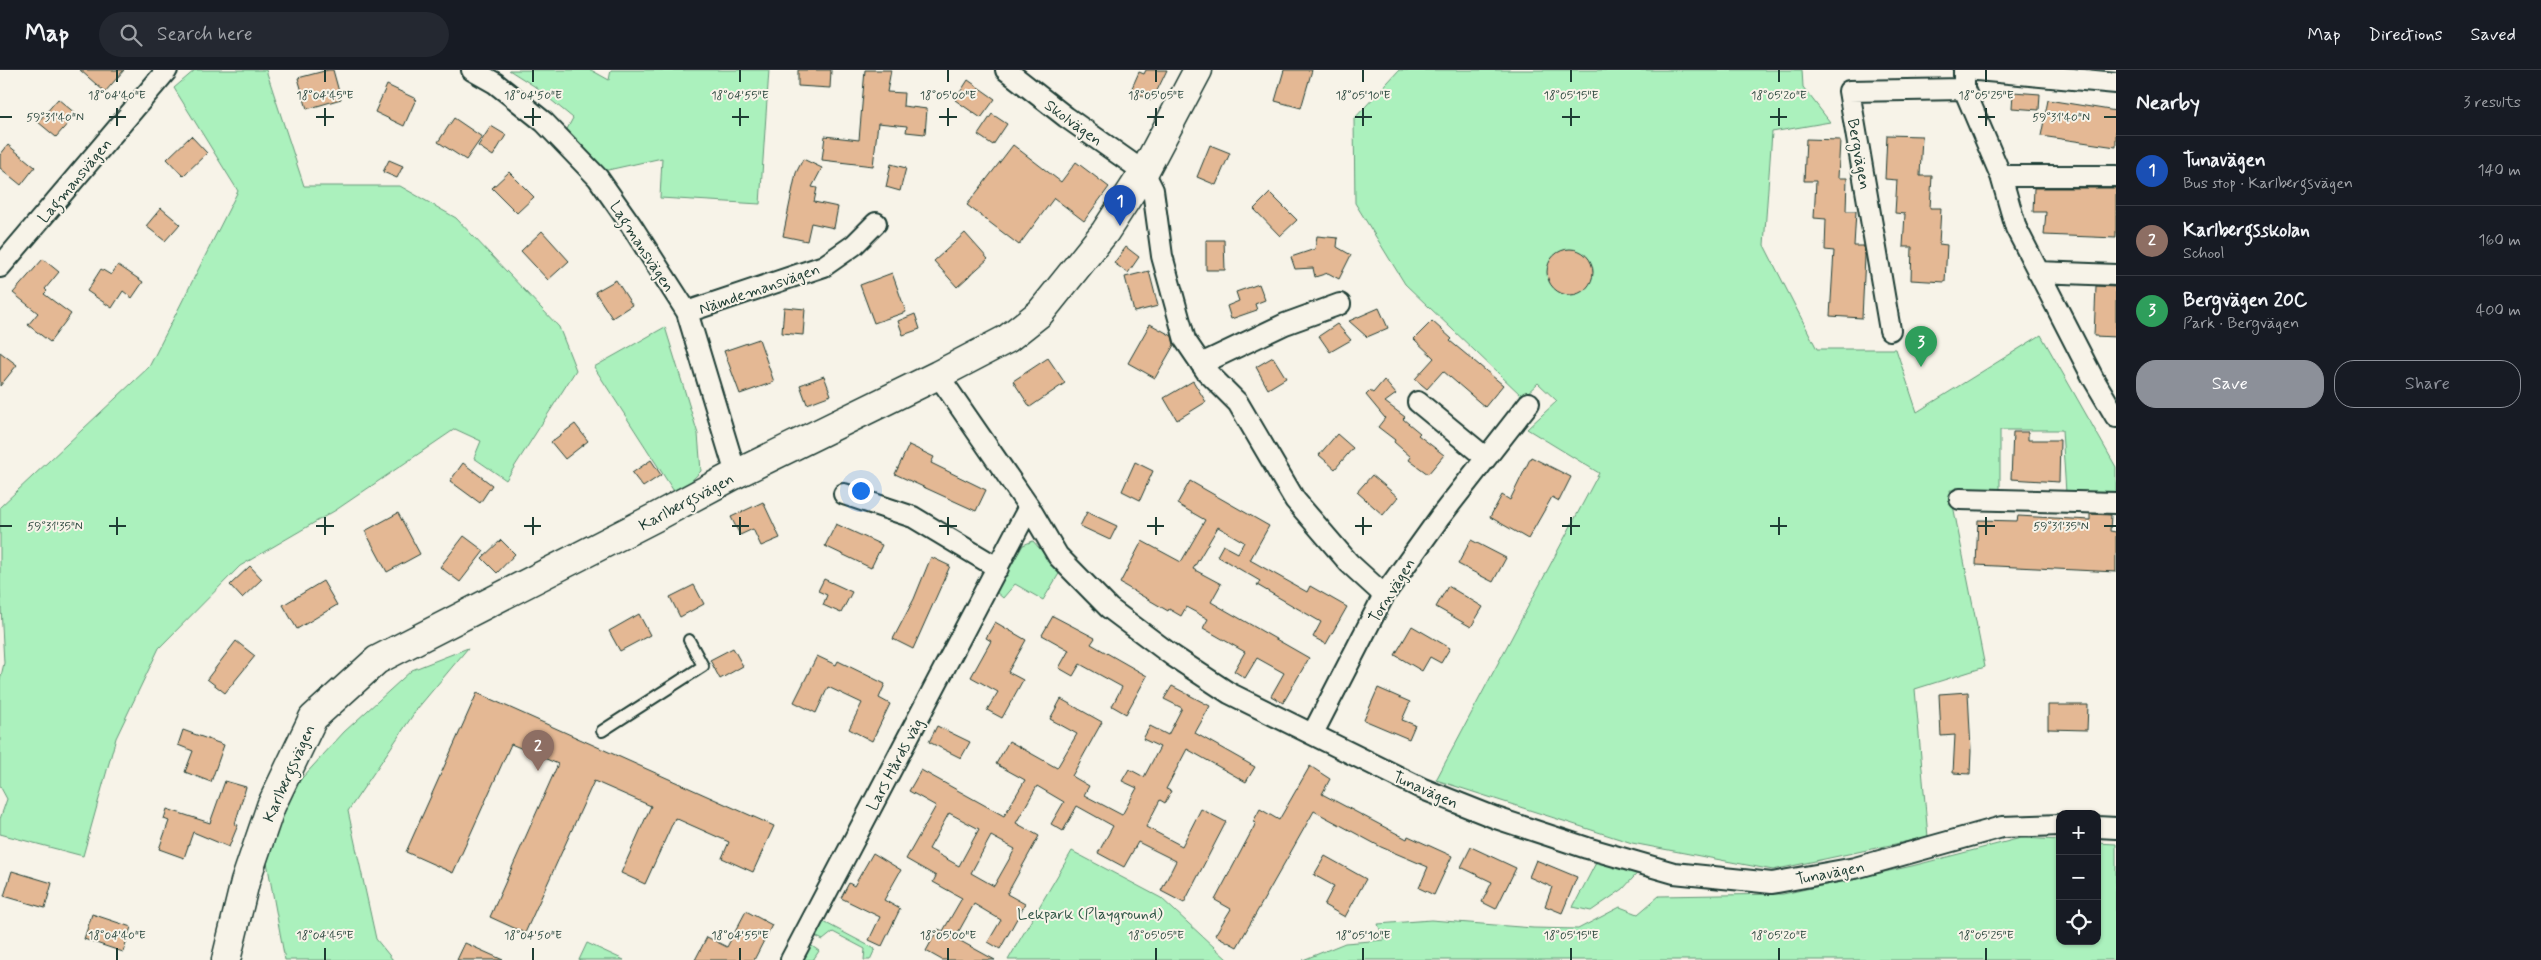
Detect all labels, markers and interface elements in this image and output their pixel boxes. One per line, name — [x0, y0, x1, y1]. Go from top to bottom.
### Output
search box — [99, 12, 449, 57]
text: Map — [25, 19, 69, 50]
icon: search — [117, 21, 145, 49]
text: Search here — [157, 22, 253, 47]
text: Map — [2308, 23, 2341, 47]
text: Directions — [2369, 23, 2443, 47]
text: Saved — [2471, 23, 2516, 47]
text: 18°04'40"E — [88, 88, 146, 104]
text: 18°04'45"E — [296, 88, 354, 104]
text: 18°04'50"E — [504, 88, 562, 104]
text: 18°04'55"E — [711, 88, 769, 104]
text: 18°05'00"E — [920, 88, 976, 104]
text: 18°05'05"E — [1128, 88, 1184, 104]
text: 18°05'10"E — [1335, 88, 1391, 104]
text: 18°05'15"E — [1544, 88, 1598, 104]
text: 18°05'20"E — [1751, 88, 1807, 104]
text: 18°05'25"E — [1958, 88, 2014, 104]
text: Nearby — [2136, 89, 2200, 117]
text: 3 results — [2463, 92, 2521, 113]
street label: Skolvägen — [1040, 95, 1106, 151]
text: 59°31'40"N — [26, 110, 84, 126]
text: 59°31'40"N — [2032, 110, 2090, 126]
street label: Bergvägen — [1841, 117, 1875, 192]
street label: Lagmansvägen — [33, 134, 118, 228]
text: Tunavägen — [2183, 148, 2266, 173]
text: 1 — [2148, 160, 2156, 181]
text: 140 m — [2477, 160, 2521, 181]
text: Bus stop · Karlbergsvägen — [2183, 173, 2353, 194]
pin: 1 — [1104, 185, 1136, 226]
street label: Lagmansvägen — [604, 197, 679, 297]
text: Karlbergsskolan — [2183, 218, 2310, 243]
text: 2 — [2148, 230, 2156, 251]
text: 160 m — [2478, 230, 2521, 251]
text: School — [2183, 243, 2224, 264]
street label: Nämdemansvägen — [696, 259, 823, 320]
text: Bergvägen 20C — [2183, 288, 2307, 313]
text: 3 — [2148, 300, 2156, 321]
text: 400 m — [2476, 300, 2521, 321]
text: Park · Bergvägen — [2183, 313, 2299, 334]
pin: 3 — [1905, 326, 1937, 367]
button: Save — [2136, 360, 2324, 408]
button: Share — [2334, 360, 2521, 408]
street label: Karlbergsvägen — [636, 468, 738, 537]
your location — [848, 478, 874, 504]
text: 59°31'35"N — [27, 519, 83, 535]
text: 59°31'35"N — [2033, 519, 2089, 535]
street label: Tornvägen — [1364, 554, 1420, 627]
street label: Lars Hårds väg — [862, 715, 928, 815]
street label: Karlbergsvägen — [258, 721, 321, 826]
pin: 2 — [522, 730, 554, 771]
street label: Tunavägen — [1389, 767, 1461, 814]
map controls — [2056, 810, 2101, 945]
button: + — [2056, 810, 2101, 855]
button: − — [2056, 855, 2101, 900]
street label: Tunavägen — [1794, 857, 1866, 890]
button: locate — [2056, 900, 2101, 945]
park label: Lekpark (Playground) — [1017, 904, 1163, 925]
text: 18°04'40"E — [88, 928, 146, 944]
text: 18°04'45"E — [296, 928, 354, 944]
text: 18°04'50"E — [504, 928, 562, 944]
text: 18°04'55"E — [711, 928, 769, 944]
text: 18°05'00"E — [920, 928, 976, 944]
text: 18°05'05"E — [1128, 928, 1184, 944]
text: 18°05'10"E — [1335, 928, 1391, 944]
text: 18°05'15"E — [1544, 928, 1598, 944]
text: 18°05'20"E — [1751, 928, 1807, 944]
text: 18°05'25"E — [1958, 928, 2014, 944]

